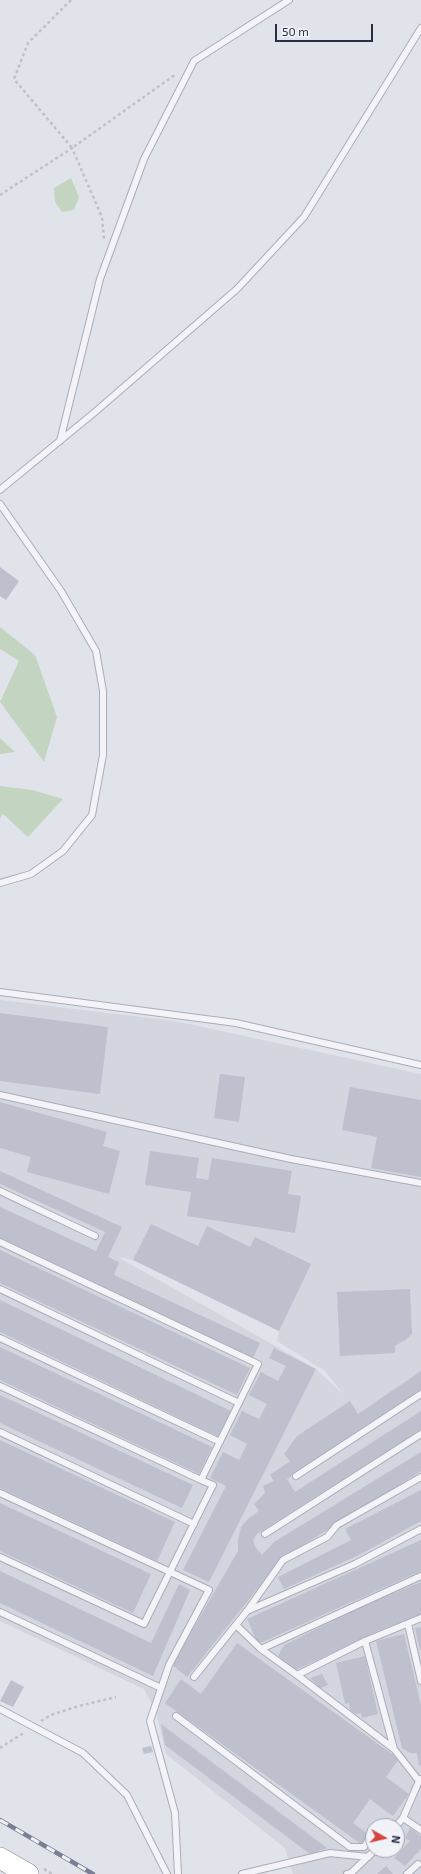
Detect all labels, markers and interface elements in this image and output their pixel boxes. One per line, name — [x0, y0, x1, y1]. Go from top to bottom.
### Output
scale bar — [277, 16, 375, 42]
text: 50 m — [282, 24, 309, 38]
north arrow — [365, 1818, 405, 1858]
text: N — [389, 1835, 403, 1844]

